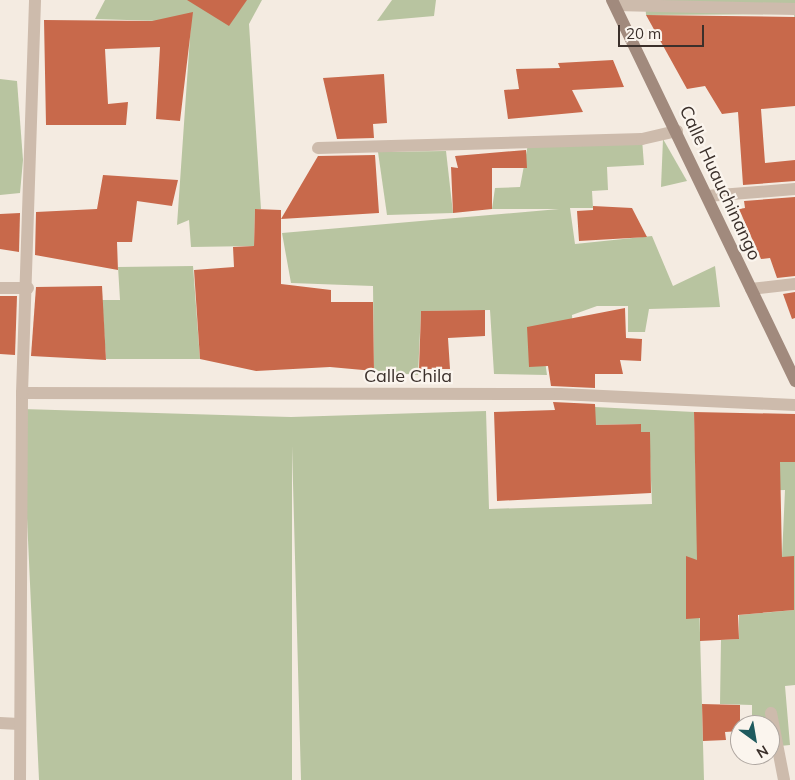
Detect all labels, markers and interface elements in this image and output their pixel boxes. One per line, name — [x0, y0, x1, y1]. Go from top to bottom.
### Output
scale bar — [620, 15, 706, 47]
text: 20 m — [626, 24, 661, 43]
street label: Calle Huauchinango — [675, 102, 765, 264]
street label: Calle Chila — [364, 365, 452, 387]
north arrow — [730, 715, 780, 765]
text: N — [753, 741, 772, 762]

